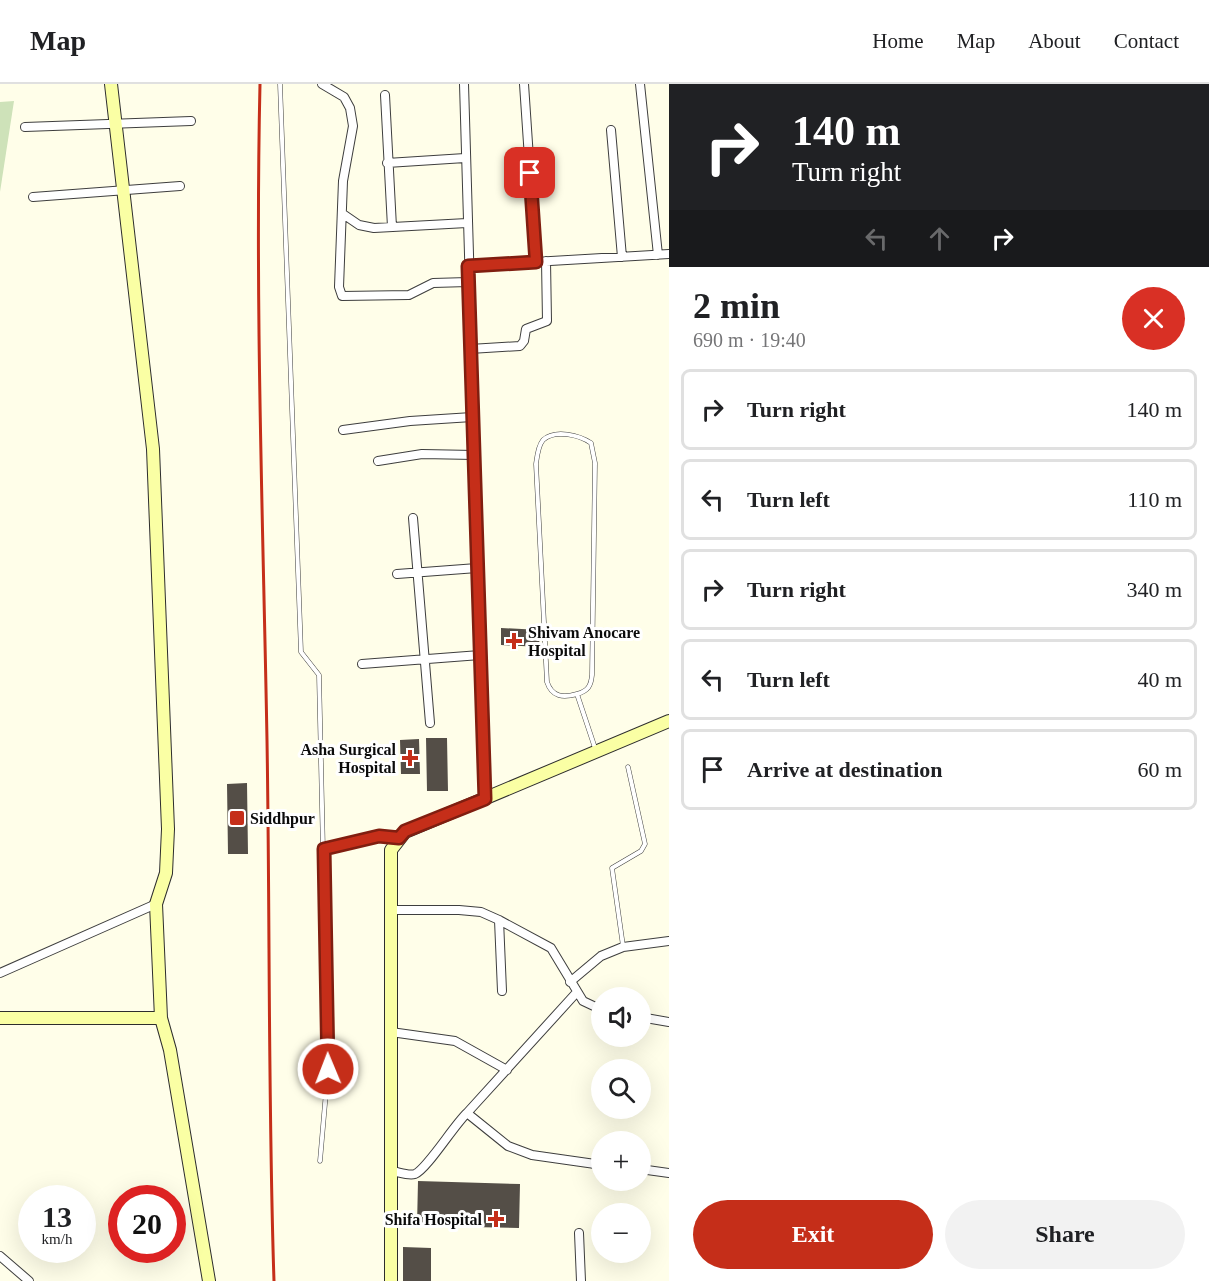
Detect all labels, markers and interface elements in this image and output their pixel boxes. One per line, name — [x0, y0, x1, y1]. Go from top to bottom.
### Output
text: Map — [30, 25, 86, 56]
text: Home — [872, 29, 924, 53]
text: Map — [957, 29, 995, 53]
text: About — [1028, 29, 1081, 53]
text: Contact — [1114, 29, 1179, 53]
icon: right — [693, 108, 771, 186]
text: 140 m — [792, 108, 901, 154]
pin — [504, 147, 555, 198]
icon: arrive — [513, 156, 546, 189]
text: Turn right — [792, 157, 901, 187]
icon: left — [860, 222, 893, 255]
icon: ahead — [923, 222, 956, 255]
icon: right — [986, 222, 1019, 255]
text: 2 min — [693, 286, 780, 326]
button: close — [1122, 287, 1185, 350]
text: 690 m · 19:40 — [693, 329, 806, 351]
icon: right — [696, 393, 729, 426]
text: Turn right — [747, 397, 846, 422]
text: 140 m — [1126, 397, 1182, 422]
icon: left — [696, 483, 729, 516]
text: Turn left — [747, 487, 830, 512]
text: 110 m — [1127, 487, 1182, 512]
icon: right — [696, 573, 729, 606]
text: Turn right — [747, 577, 846, 602]
text: 340 m — [1126, 577, 1182, 602]
place label: Shivam Anocare Hospital — [528, 624, 640, 660]
marker: Shivam Anocare Hospital — [505, 632, 523, 650]
icon: left — [696, 663, 729, 696]
text: Turn left — [747, 667, 830, 692]
text: 40 m — [1137, 667, 1182, 692]
place label: Asha Surgical Hospital — [300, 741, 397, 777]
marker: Asha Surgical Hospital — [401, 749, 419, 767]
icon: arrive — [696, 753, 729, 786]
text: Arrive at destination — [747, 757, 943, 782]
text: 60 m — [1137, 757, 1182, 782]
marker: Siddhpur — [228, 809, 246, 827]
place label: Siddhpur — [250, 810, 315, 828]
map controls — [591, 987, 651, 1263]
button: sound — [591, 987, 651, 1047]
position arrow — [296, 1037, 360, 1101]
button: search — [591, 1059, 651, 1119]
button: + — [591, 1131, 651, 1191]
speed limit sign: 20 — [108, 1185, 186, 1263]
text: 13 — [42, 1200, 72, 1233]
button: Exit — [693, 1200, 933, 1269]
button: Share — [945, 1200, 1185, 1269]
button: − — [591, 1203, 651, 1263]
marker: Shifa Hospital — [487, 1210, 505, 1228]
place label: Shifa Hospital — [385, 1211, 483, 1229]
text: km/h — [42, 1231, 72, 1247]

